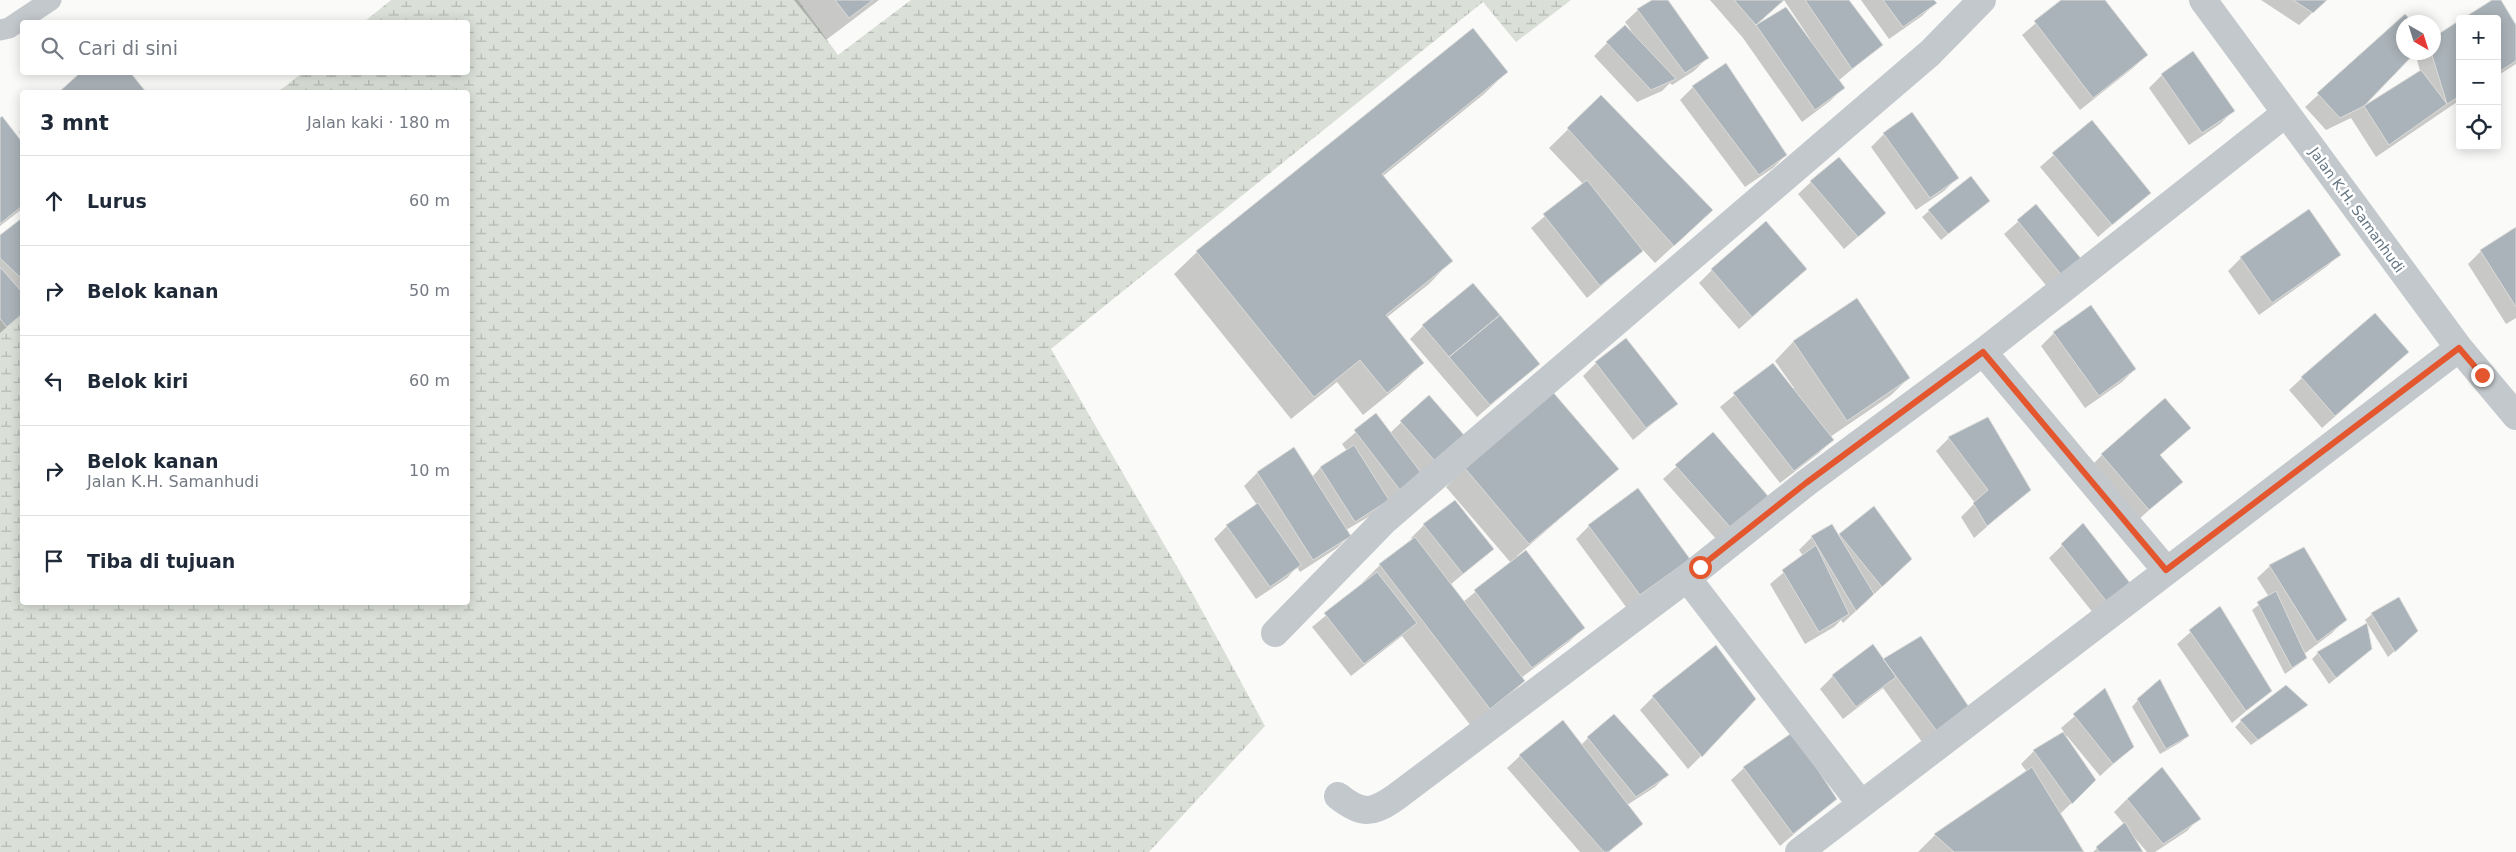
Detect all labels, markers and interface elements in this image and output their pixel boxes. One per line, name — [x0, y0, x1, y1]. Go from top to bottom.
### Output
north arrow — [2396, 15, 2441, 60]
map controls — [2456, 15, 2501, 150]
button: + — [2456, 15, 2501, 60]
search box — [20, 20, 470, 75]
icon: search — [38, 34, 66, 62]
text: Cari di sini — [78, 37, 178, 59]
button: − — [2456, 60, 2501, 105]
button: locate — [2456, 105, 2501, 150]
text: 3 mnt — [40, 111, 109, 135]
text: Jalan kaki · 180 m — [307, 113, 450, 132]
street label: Jalan K.H. Samanhudi — [2306, 144, 2408, 276]
icon: ahead — [40, 187, 68, 215]
text: Lurus — [87, 190, 147, 212]
text: 60 m — [409, 191, 450, 210]
icon: right — [40, 277, 68, 305]
text: Belok kanan — [87, 280, 219, 302]
text: 50 m — [409, 281, 450, 300]
route end — [2471, 364, 2494, 387]
icon: left — [40, 367, 68, 395]
text: Belok kiri — [87, 370, 188, 392]
text: 60 m — [409, 371, 450, 390]
text: Belok kanan — [87, 450, 219, 472]
icon: right — [40, 457, 68, 485]
text: 10 m — [409, 461, 450, 480]
text: Jalan K.H. Samanhudi — [87, 472, 259, 491]
icon: arrive — [40, 547, 68, 575]
text: Tiba di tujuan — [87, 550, 235, 572]
route start — [1689, 556, 1712, 579]

